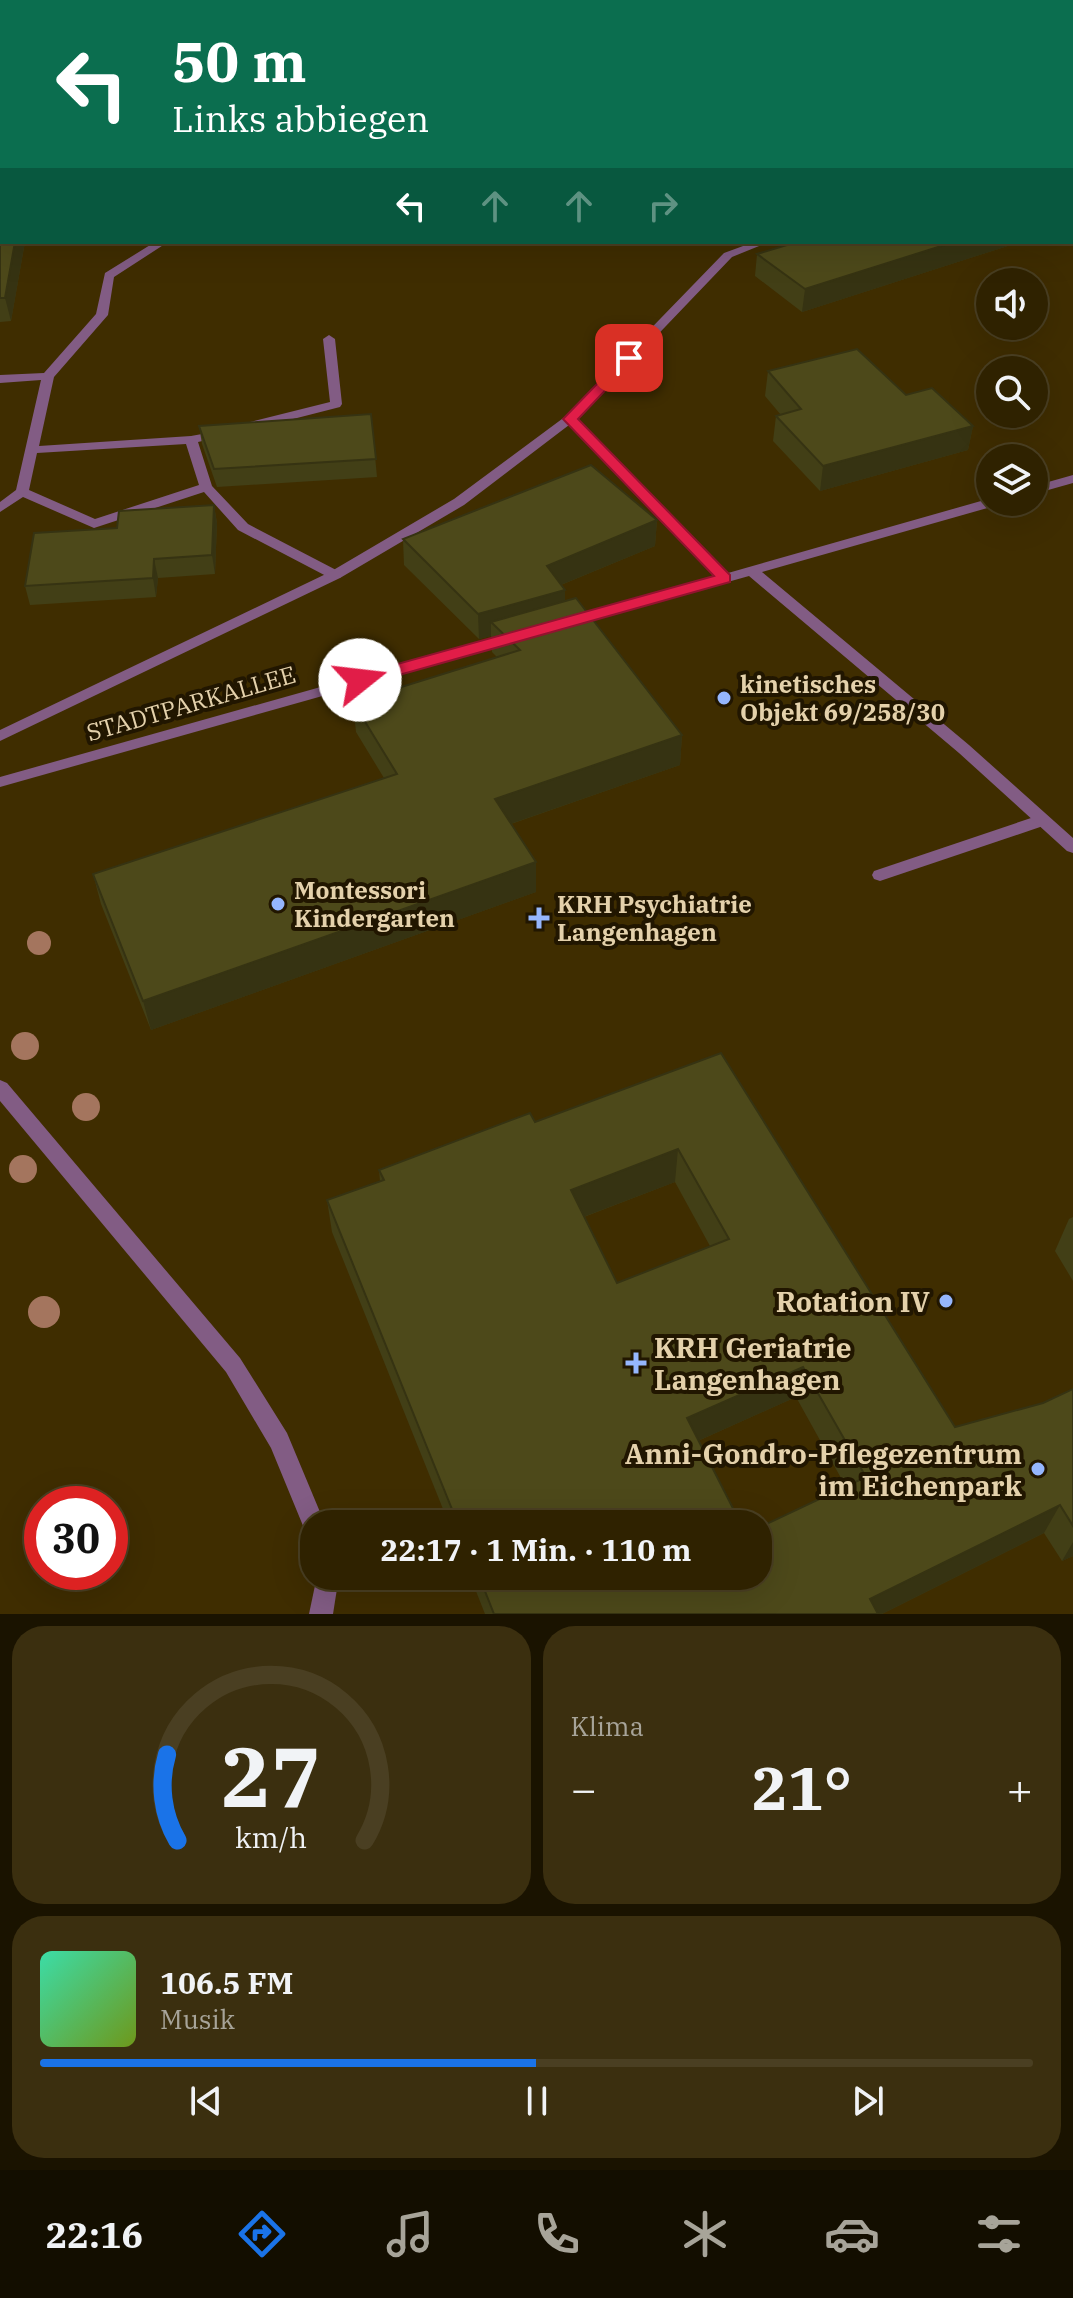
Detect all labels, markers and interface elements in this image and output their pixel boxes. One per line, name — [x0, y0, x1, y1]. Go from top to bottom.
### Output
text: 50 m — [172, 25, 307, 97]
icon: left — [40, 32, 144, 136]
text: Links abbiegen — [172, 95, 429, 142]
icon: left — [389, 184, 433, 228]
icon: ahead — [473, 184, 517, 228]
icon: ahead — [557, 184, 601, 228]
icon: right — [641, 184, 685, 228]
map controls — [976, 268, 1048, 516]
button: sound — [976, 268, 1048, 340]
pin — [595, 324, 663, 392]
icon: arrive — [607, 336, 651, 380]
button: search — [976, 356, 1048, 428]
button: layers — [976, 444, 1048, 516]
position arrow — [318, 638, 402, 722]
street label: STADTPARKALLEE — [83, 658, 299, 748]
place label: kinetisches Objekt 69/258/30 — [740, 668, 945, 728]
marker: kinetisches Objekt 69/258/30 — [715, 689, 733, 707]
place label: Montessori Kindergarten — [294, 874, 455, 934]
place label: KRH Psychiatrie Langenhagen — [557, 888, 752, 948]
marker: Montessori Kindergarten — [269, 895, 287, 913]
marker: KRH Psychiatrie Langenhagen — [528, 907, 550, 929]
place label: Rotation IV — [776, 1283, 930, 1320]
marker: Rotation IV — [937, 1292, 955, 1310]
place label: KRH Geriatrie Langenhagen — [654, 1329, 852, 1398]
marker: KRH Geriatrie Langenhagen — [625, 1352, 647, 1374]
place label: Anni-Gondro-Pflegezentrum im Eichenpark — [625, 1435, 1023, 1504]
marker: Anni-Gondro-Pflegezentrum im Eichenpark — [1029, 1460, 1047, 1478]
speed limit sign: 30 — [24, 1486, 128, 1590]
text: 22:17 · 1 Min. · 110 m — [381, 1530, 691, 1569]
text: Klima — [571, 1709, 644, 1743]
text: 27 — [221, 1722, 321, 1830]
text: 21° — [752, 1748, 852, 1827]
text: − — [571, 1760, 597, 1817]
text: + — [1007, 1760, 1033, 1817]
text: km/h — [235, 1819, 307, 1856]
text: 106.5 FM — [160, 1963, 293, 2002]
text: Musik — [160, 2002, 235, 2036]
icon: previous — [184, 2079, 228, 2123]
icon: pause — [515, 2079, 559, 2123]
icon: next — [846, 2079, 890, 2123]
icon: directions — [234, 2206, 290, 2262]
icon: music — [382, 2206, 438, 2262]
icon: phone — [529, 2206, 585, 2262]
icon: climate — [677, 2206, 733, 2262]
icon: car — [824, 2206, 880, 2262]
icon: filters — [971, 2206, 1027, 2262]
text: 22:16 — [46, 2211, 143, 2258]

